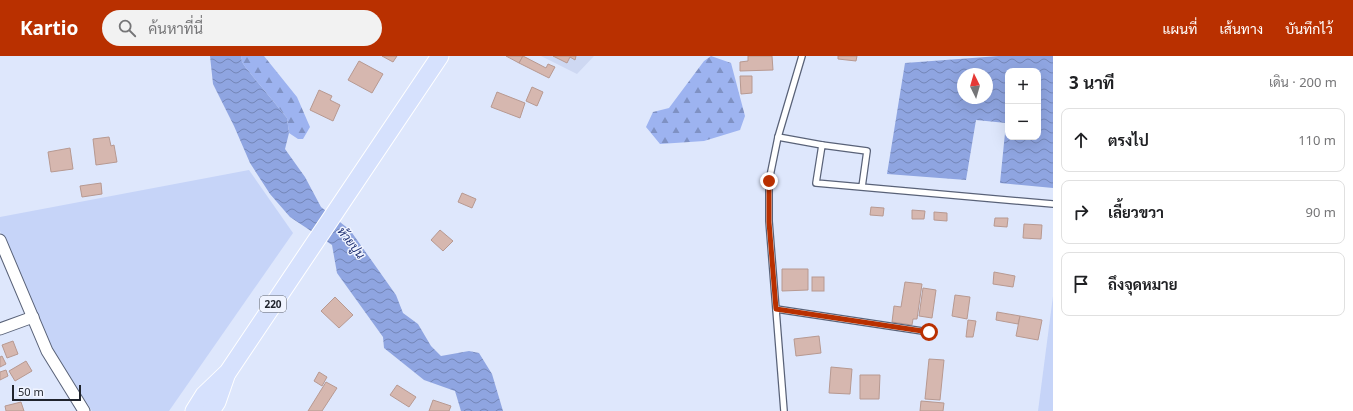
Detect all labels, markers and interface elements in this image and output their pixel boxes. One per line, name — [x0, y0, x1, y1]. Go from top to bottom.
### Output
search box — [102, 10, 382, 46]
text: Kartio — [20, 15, 78, 41]
icon: search — [116, 17, 138, 39]
text: ค้นหาที่นี่ — [148, 18, 203, 38]
text: แผนที่ — [1162, 19, 1197, 38]
text: เส้นทาง — [1219, 19, 1263, 38]
text: บันทึกไว้ — [1285, 19, 1333, 38]
north arrow — [957, 68, 993, 104]
map controls — [1005, 68, 1041, 140]
button: + — [1005, 68, 1041, 104]
text: 3 นาที — [1069, 71, 1114, 94]
text: เดิน · 200 m — [1269, 73, 1337, 91]
button: − — [1005, 104, 1041, 140]
icon: ahead — [1070, 129, 1092, 151]
text: ตรงไป — [1108, 130, 1149, 150]
text: 110 m — [1298, 131, 1336, 149]
route end — [760, 172, 778, 190]
icon: right — [1070, 201, 1092, 223]
text: เลี้ยวขวา — [1108, 202, 1164, 222]
text: 90 m — [1306, 203, 1336, 221]
water label: ห้วยปูน — [334, 223, 369, 262]
icon: arrive — [1070, 273, 1092, 295]
text: ถึงจุดหมาย — [1108, 274, 1178, 294]
road number: 220 — [260, 296, 286, 312]
route start — [920, 323, 938, 341]
scale bar — [12, 383, 81, 402]
text: 50 m — [18, 384, 44, 399]

